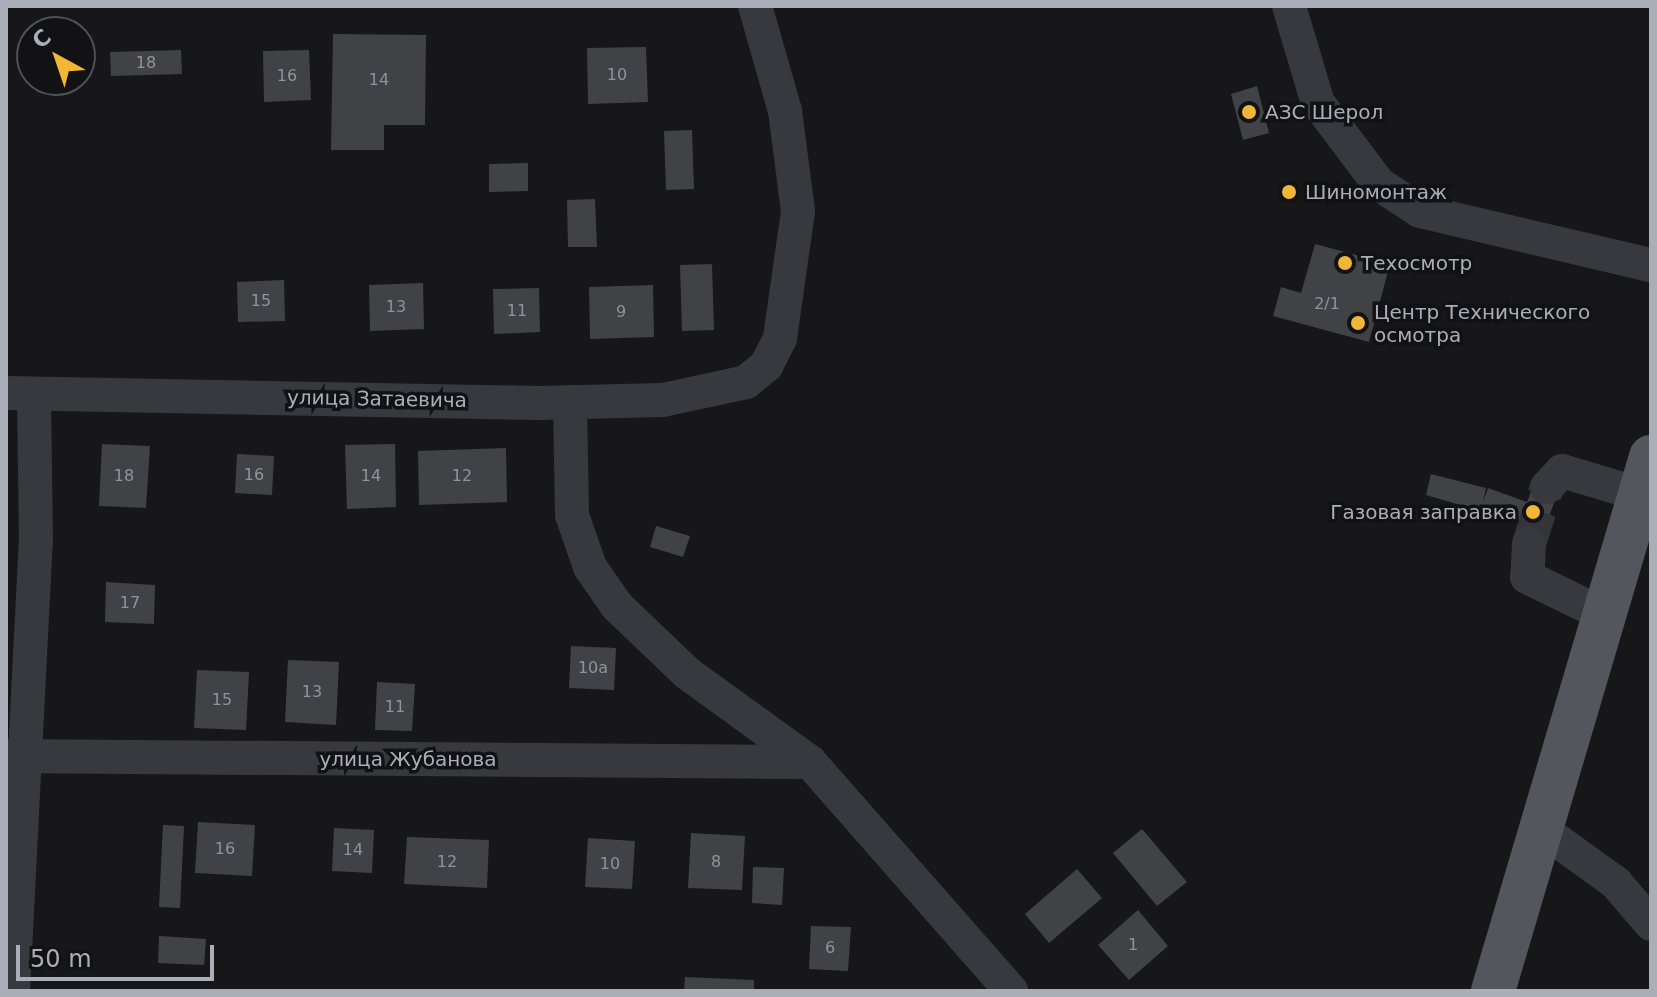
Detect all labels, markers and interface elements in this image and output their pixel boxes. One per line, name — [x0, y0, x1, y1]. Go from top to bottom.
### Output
north arrow — [16, 16, 96, 96]
text: С — [27, 24, 56, 54]
house number: 18 — [136, 53, 156, 73]
house number: 10 — [607, 65, 627, 85]
house number: 16 — [277, 66, 297, 86]
house number: 14 — [369, 70, 389, 90]
place label: АЗС Шерол — [1265, 100, 1383, 124]
marker: АЗС Шерол — [1240, 103, 1258, 121]
place label: Шиномонтаж — [1305, 180, 1447, 204]
marker: Шиномонтаж — [1280, 183, 1298, 201]
place label: Техосмотр — [1361, 251, 1472, 275]
marker: Техосмотр — [1336, 254, 1354, 272]
house number: 15 — [251, 291, 271, 311]
house number: 2/1 — [1314, 294, 1340, 314]
house number: 13 — [386, 297, 406, 317]
place label: Центр Технического осмотра — [1374, 300, 1590, 347]
house number: 11 — [507, 301, 527, 321]
house number: 9 — [616, 302, 626, 322]
marker: Центр Технического осмотра — [1349, 314, 1367, 332]
street label: улица Затаевича — [287, 385, 467, 413]
house number: 16 — [244, 465, 264, 485]
house number: 18 — [114, 466, 134, 486]
house number: 14 — [361, 466, 381, 486]
house number: 12 — [452, 466, 472, 486]
place label: Газовая заправка — [1330, 500, 1517, 524]
marker: Газовая заправка — [1524, 503, 1542, 521]
house number: 17 — [120, 593, 140, 613]
house number: 10а — [578, 658, 608, 678]
house number: 13 — [302, 682, 322, 702]
house number: 15 — [212, 690, 232, 710]
house number: 11 — [385, 697, 405, 717]
street label: улица Жубанова — [319, 747, 497, 771]
house number: 16 — [215, 839, 235, 859]
house number: 14 — [343, 840, 363, 860]
house number: 12 — [437, 852, 457, 872]
house number: 8 — [711, 852, 721, 872]
house number: 10 — [600, 854, 620, 874]
scale bar — [20, 929, 218, 979]
house number: 1 — [1128, 935, 1138, 955]
house number: 6 — [825, 938, 835, 958]
text: 50 m — [30, 945, 92, 973]

